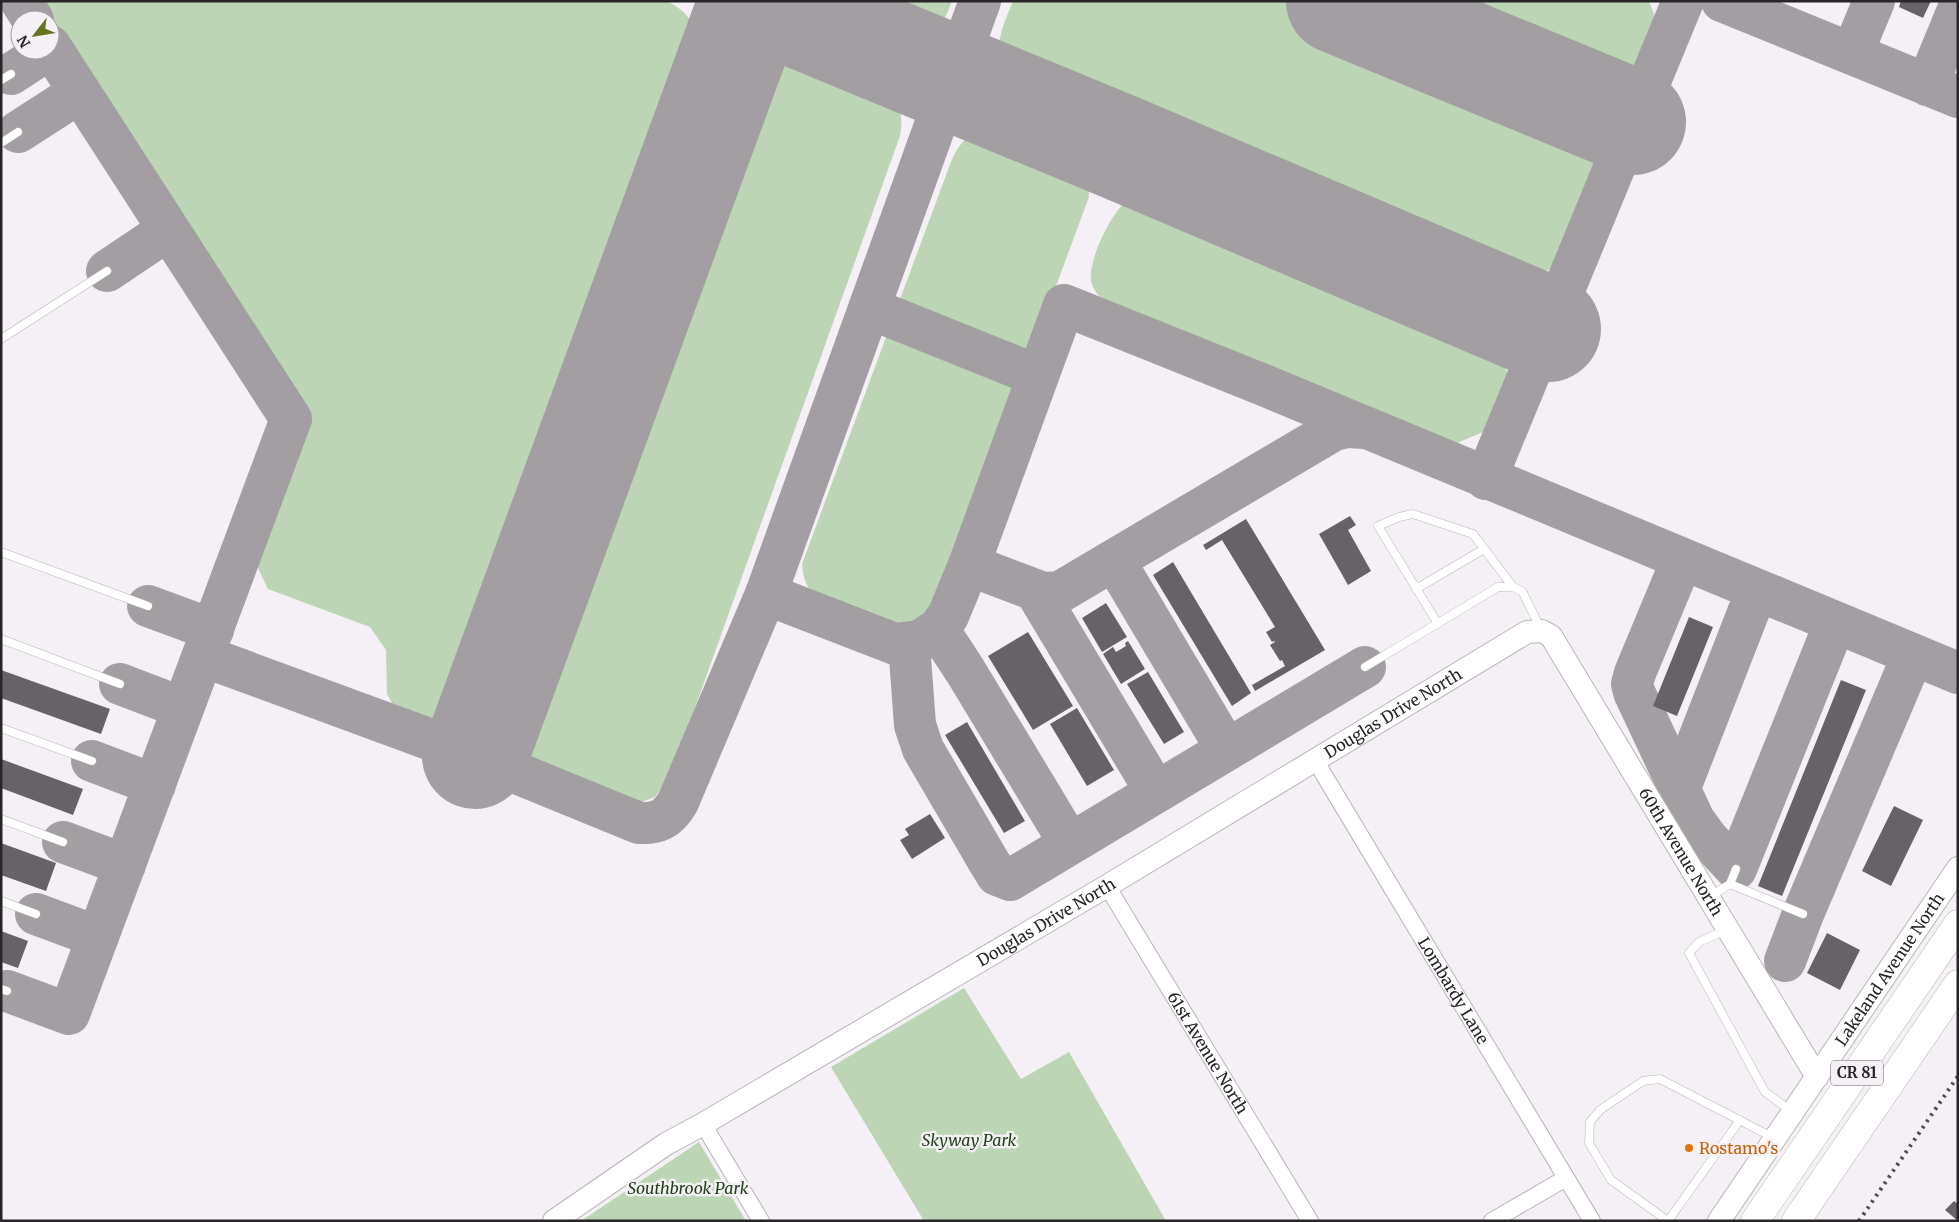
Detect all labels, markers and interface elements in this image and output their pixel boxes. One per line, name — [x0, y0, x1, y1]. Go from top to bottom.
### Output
north arrow — [10, 10, 60, 60]
text: N — [13, 32, 34, 51]
street label: Douglas Drive North — [1320, 664, 1466, 762]
street label: 60th Avenue North — [1635, 784, 1728, 920]
street label: Douglas Drive North — [973, 873, 1119, 970]
street label: Lakeland Avenue North — [1831, 889, 1948, 1049]
street label: Lombardy Lane — [1414, 934, 1493, 1048]
street label: 61st Avenue North — [1163, 988, 1253, 1118]
road number: CR 81 — [1831, 1060, 1883, 1086]
park label: Skyway Park — [922, 1130, 1017, 1150]
place label: Rostamo's — [1699, 1138, 1778, 1158]
marker: Rostamo's — [1683, 1142, 1695, 1154]
park label: Southbrook Park — [628, 1178, 749, 1198]

